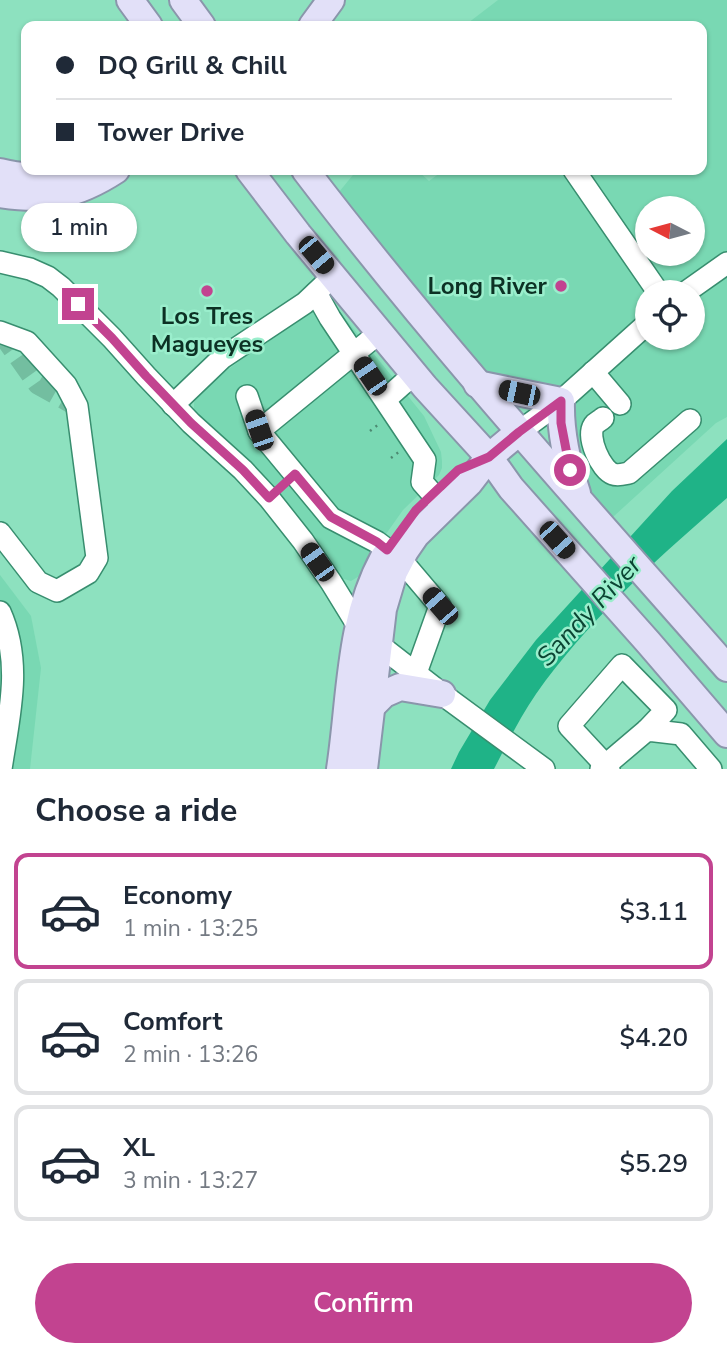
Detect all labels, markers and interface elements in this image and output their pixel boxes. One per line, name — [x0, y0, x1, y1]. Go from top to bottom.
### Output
text: DQ Grill & Chill — [98, 48, 287, 83]
text: Tower Drive — [98, 115, 244, 150]
north arrow — [635, 196, 705, 266]
map controls — [635, 196, 705, 350]
callout: 1 min — [20, 202, 136, 252]
text: 1 min — [50, 212, 108, 243]
car — [295, 232, 338, 278]
place label: Long River — [427, 270, 548, 302]
marker: Long River — [553, 278, 569, 294]
button: locate — [635, 280, 705, 350]
marker: Los Tres Magueyes — [199, 283, 215, 299]
route end — [62, 288, 94, 320]
place label: Los Tres Magueyes — [151, 300, 263, 360]
car — [350, 353, 391, 399]
car — [497, 378, 542, 408]
car — [243, 407, 276, 453]
route start — [554, 454, 586, 486]
car — [536, 517, 579, 563]
car — [297, 539, 338, 585]
water label: Sandy River — [529, 548, 650, 674]
car — [419, 583, 462, 629]
text: Choose a ride — [35, 789, 237, 832]
text: Economy — [123, 878, 232, 913]
icon: car — [39, 880, 102, 943]
text: $3.11 — [619, 894, 688, 929]
text: 1 min · 13:25 — [123, 913, 258, 944]
text: Comfort — [123, 1004, 223, 1039]
icon: car — [39, 1006, 102, 1069]
text: $4.20 — [619, 1020, 688, 1055]
text: 2 min · 13:26 — [123, 1039, 258, 1070]
text: XL — [123, 1130, 155, 1165]
icon: car — [39, 1132, 102, 1195]
text: $5.29 — [619, 1146, 688, 1181]
text: 3 min · 13:27 — [123, 1165, 258, 1196]
button: Confirm — [35, 1263, 692, 1343]

